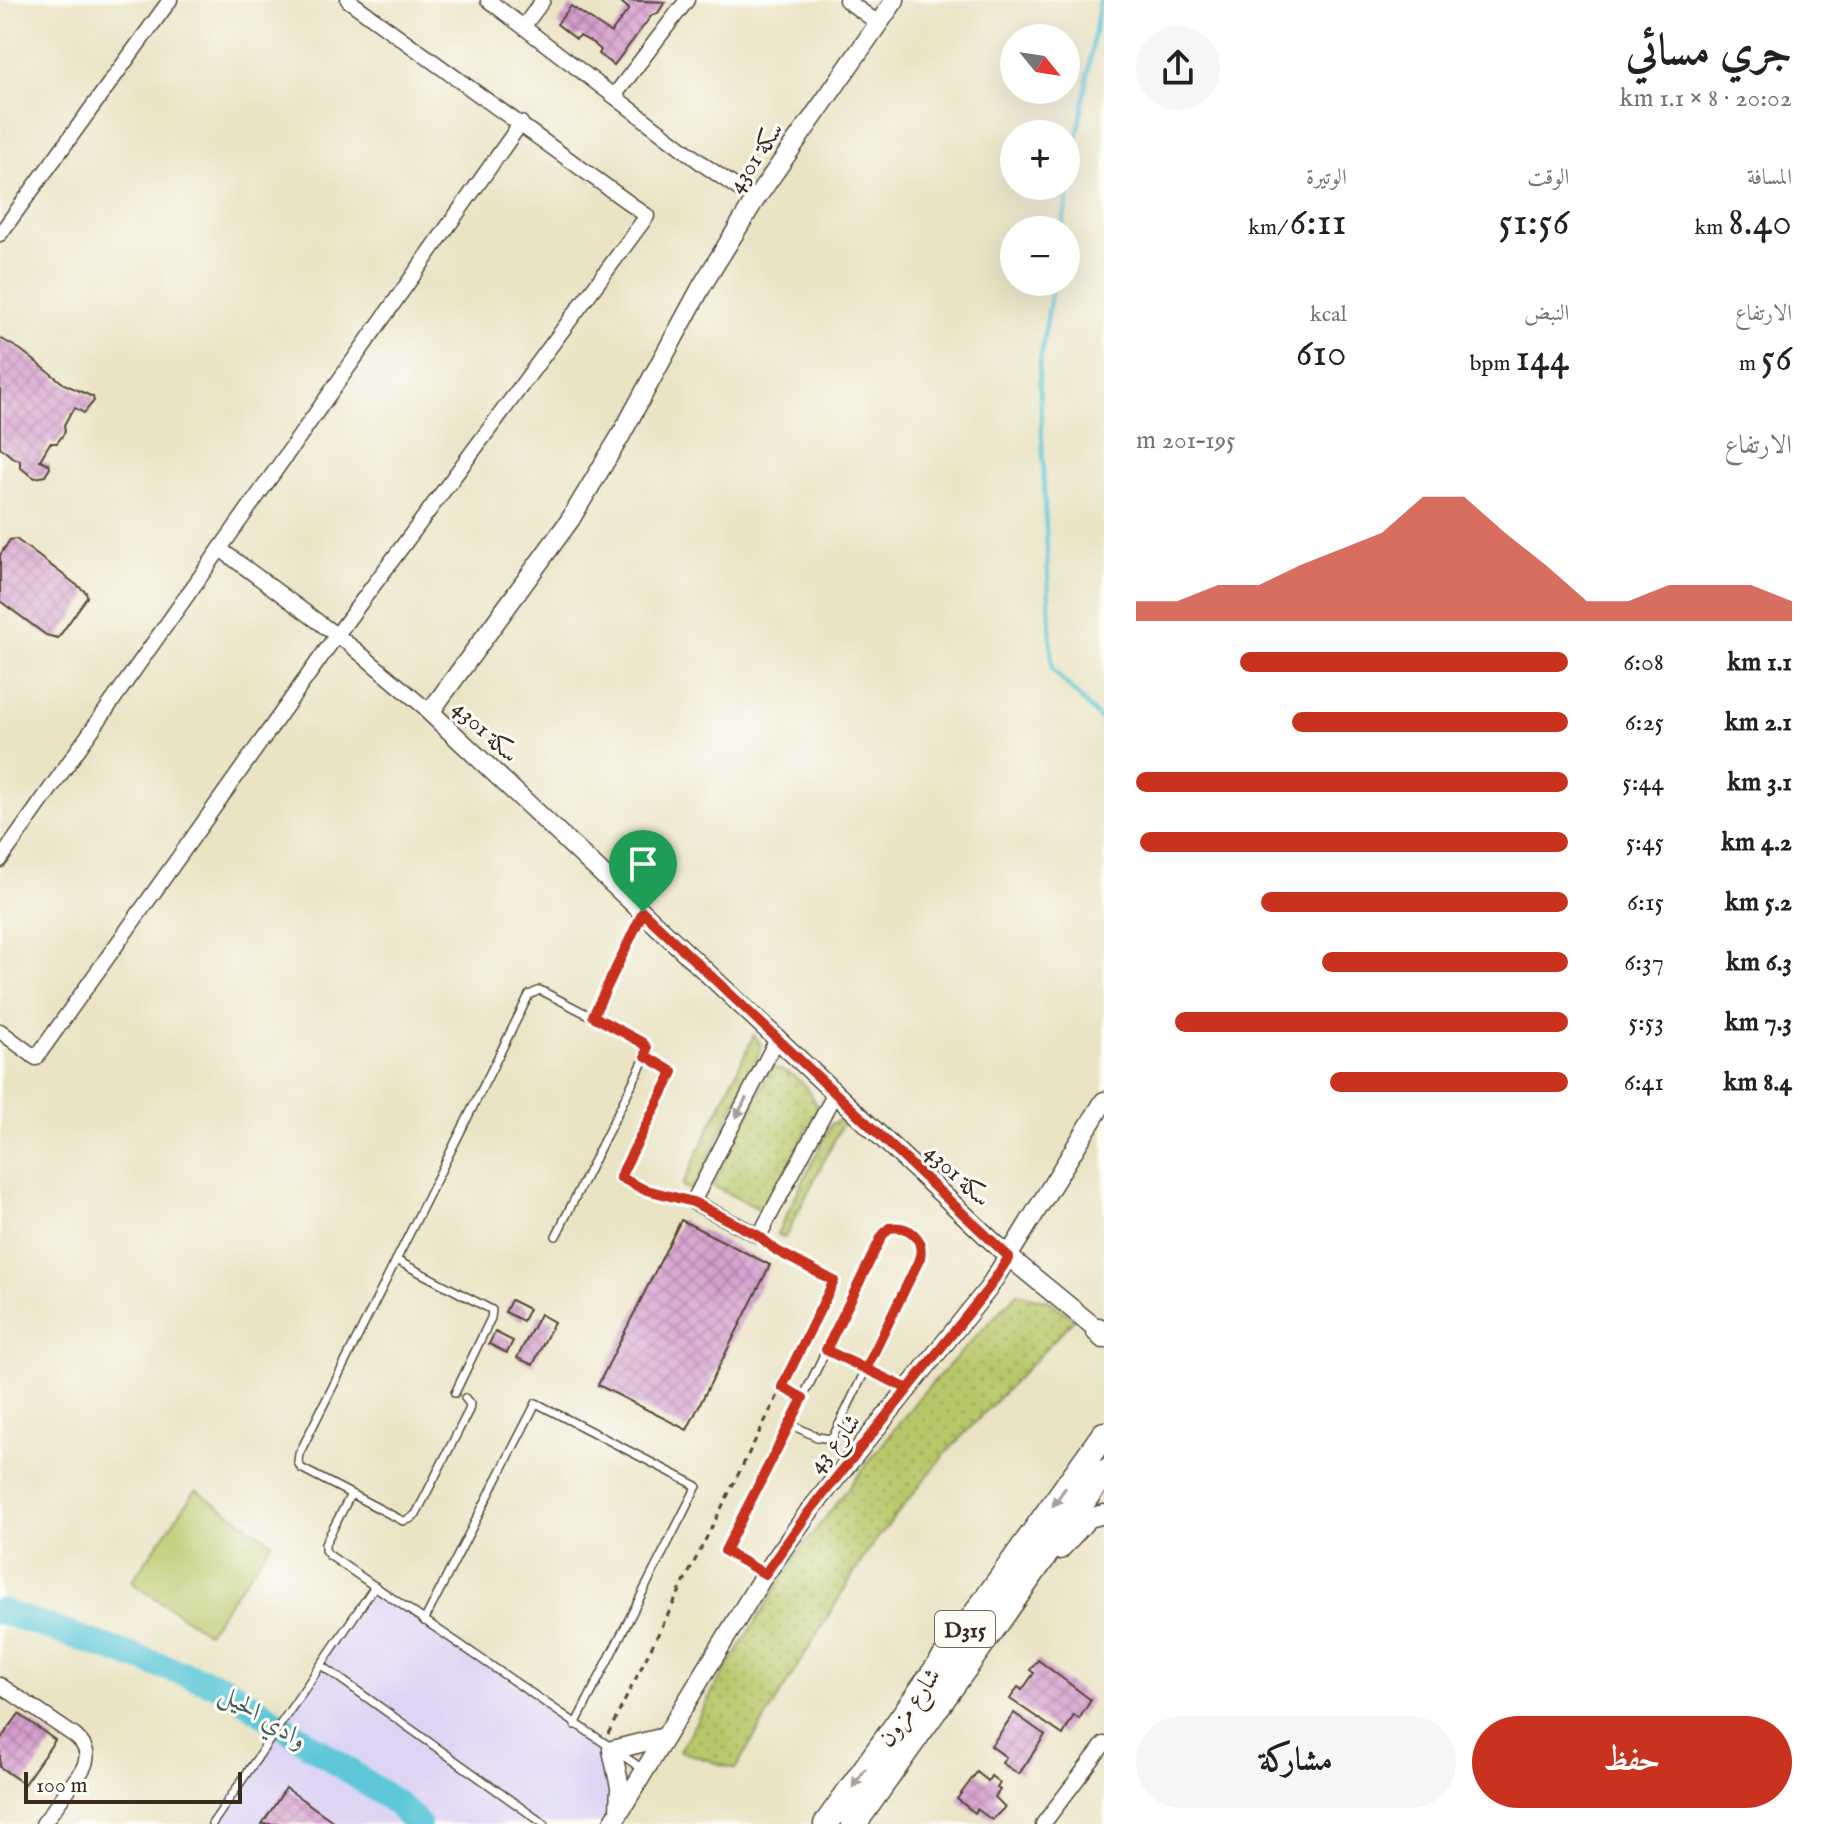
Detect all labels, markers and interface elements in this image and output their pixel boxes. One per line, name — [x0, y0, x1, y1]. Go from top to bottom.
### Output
north arrow — [1000, 24, 1080, 104]
map controls — [1000, 24, 1080, 296]
text: جري مسائي — [1626, 24, 1792, 80]
button: share — [1136, 26, 1220, 110]
text: 20:02 · 8 × 1.1 km — [1620, 82, 1792, 115]
street label: سكة 4301 — [721, 116, 791, 199]
button: + — [1000, 120, 1080, 200]
text: الوتيرة — [1306, 164, 1347, 192]
text: الوقت — [1527, 164, 1569, 192]
text: المسافة — [1747, 164, 1792, 192]
text: 6:11 — [1289, 198, 1347, 249]
text: 51:56 — [1498, 198, 1569, 249]
text: 8.40 — [1728, 198, 1792, 249]
text: /km — [1248, 214, 1289, 242]
text: km — [1695, 214, 1728, 242]
button: − — [1000, 216, 1080, 296]
text: النبض — [1524, 300, 1569, 328]
text: الارتفاع — [1735, 300, 1792, 328]
text: kcal — [1310, 301, 1347, 329]
text: 610 — [1296, 329, 1347, 380]
text: 144 — [1515, 334, 1569, 385]
text: 56 — [1761, 334, 1792, 385]
text: bpm — [1470, 350, 1515, 378]
text: m — [1739, 350, 1761, 378]
text: 195–201 m — [1136, 424, 1235, 457]
text: الارتفاع — [1725, 429, 1792, 462]
text: 6:08 — [1623, 646, 1664, 679]
text: 1.1 km — [1727, 646, 1792, 679]
street label: سكة 4301 — [445, 694, 525, 770]
text: 6:25 — [1625, 706, 1664, 739]
text: 2.1 km — [1725, 706, 1792, 739]
text: 5:44 — [1622, 766, 1664, 799]
text: 3.1 km — [1727, 766, 1792, 799]
text: 5:45 — [1626, 826, 1664, 859]
text: 4.2 km — [1721, 826, 1792, 859]
pin — [609, 830, 677, 912]
icon: arrive — [621, 842, 665, 886]
text: 6:15 — [1627, 886, 1664, 919]
text: 5.2 km — [1725, 886, 1792, 919]
text: 6:37 — [1624, 946, 1664, 979]
text: 6.3 km — [1726, 946, 1792, 979]
text: 5:53 — [1629, 1006, 1664, 1039]
text: 7.3 km — [1725, 1006, 1792, 1039]
text: 6:41 — [1624, 1066, 1664, 1099]
text: 8.4 km — [1724, 1066, 1792, 1099]
one-way arrow — [735, 1096, 748, 1119]
street label: سكة 4301 — [917, 1138, 997, 1214]
street label: شارع 43 — [802, 1408, 871, 1482]
one-way arrow — [1052, 1487, 1067, 1508]
road number: D315 — [935, 1611, 995, 1647]
street label: شارع مزون — [872, 1662, 951, 1755]
water label: وادي الحيل — [211, 1677, 314, 1760]
button: مشاركة — [1136, 1716, 1456, 1808]
button: حفظ — [1472, 1716, 1792, 1808]
one-way arrow — [852, 1767, 867, 1788]
scale bar — [24, 1768, 242, 1804]
text: 100 m — [36, 1772, 88, 1800]

